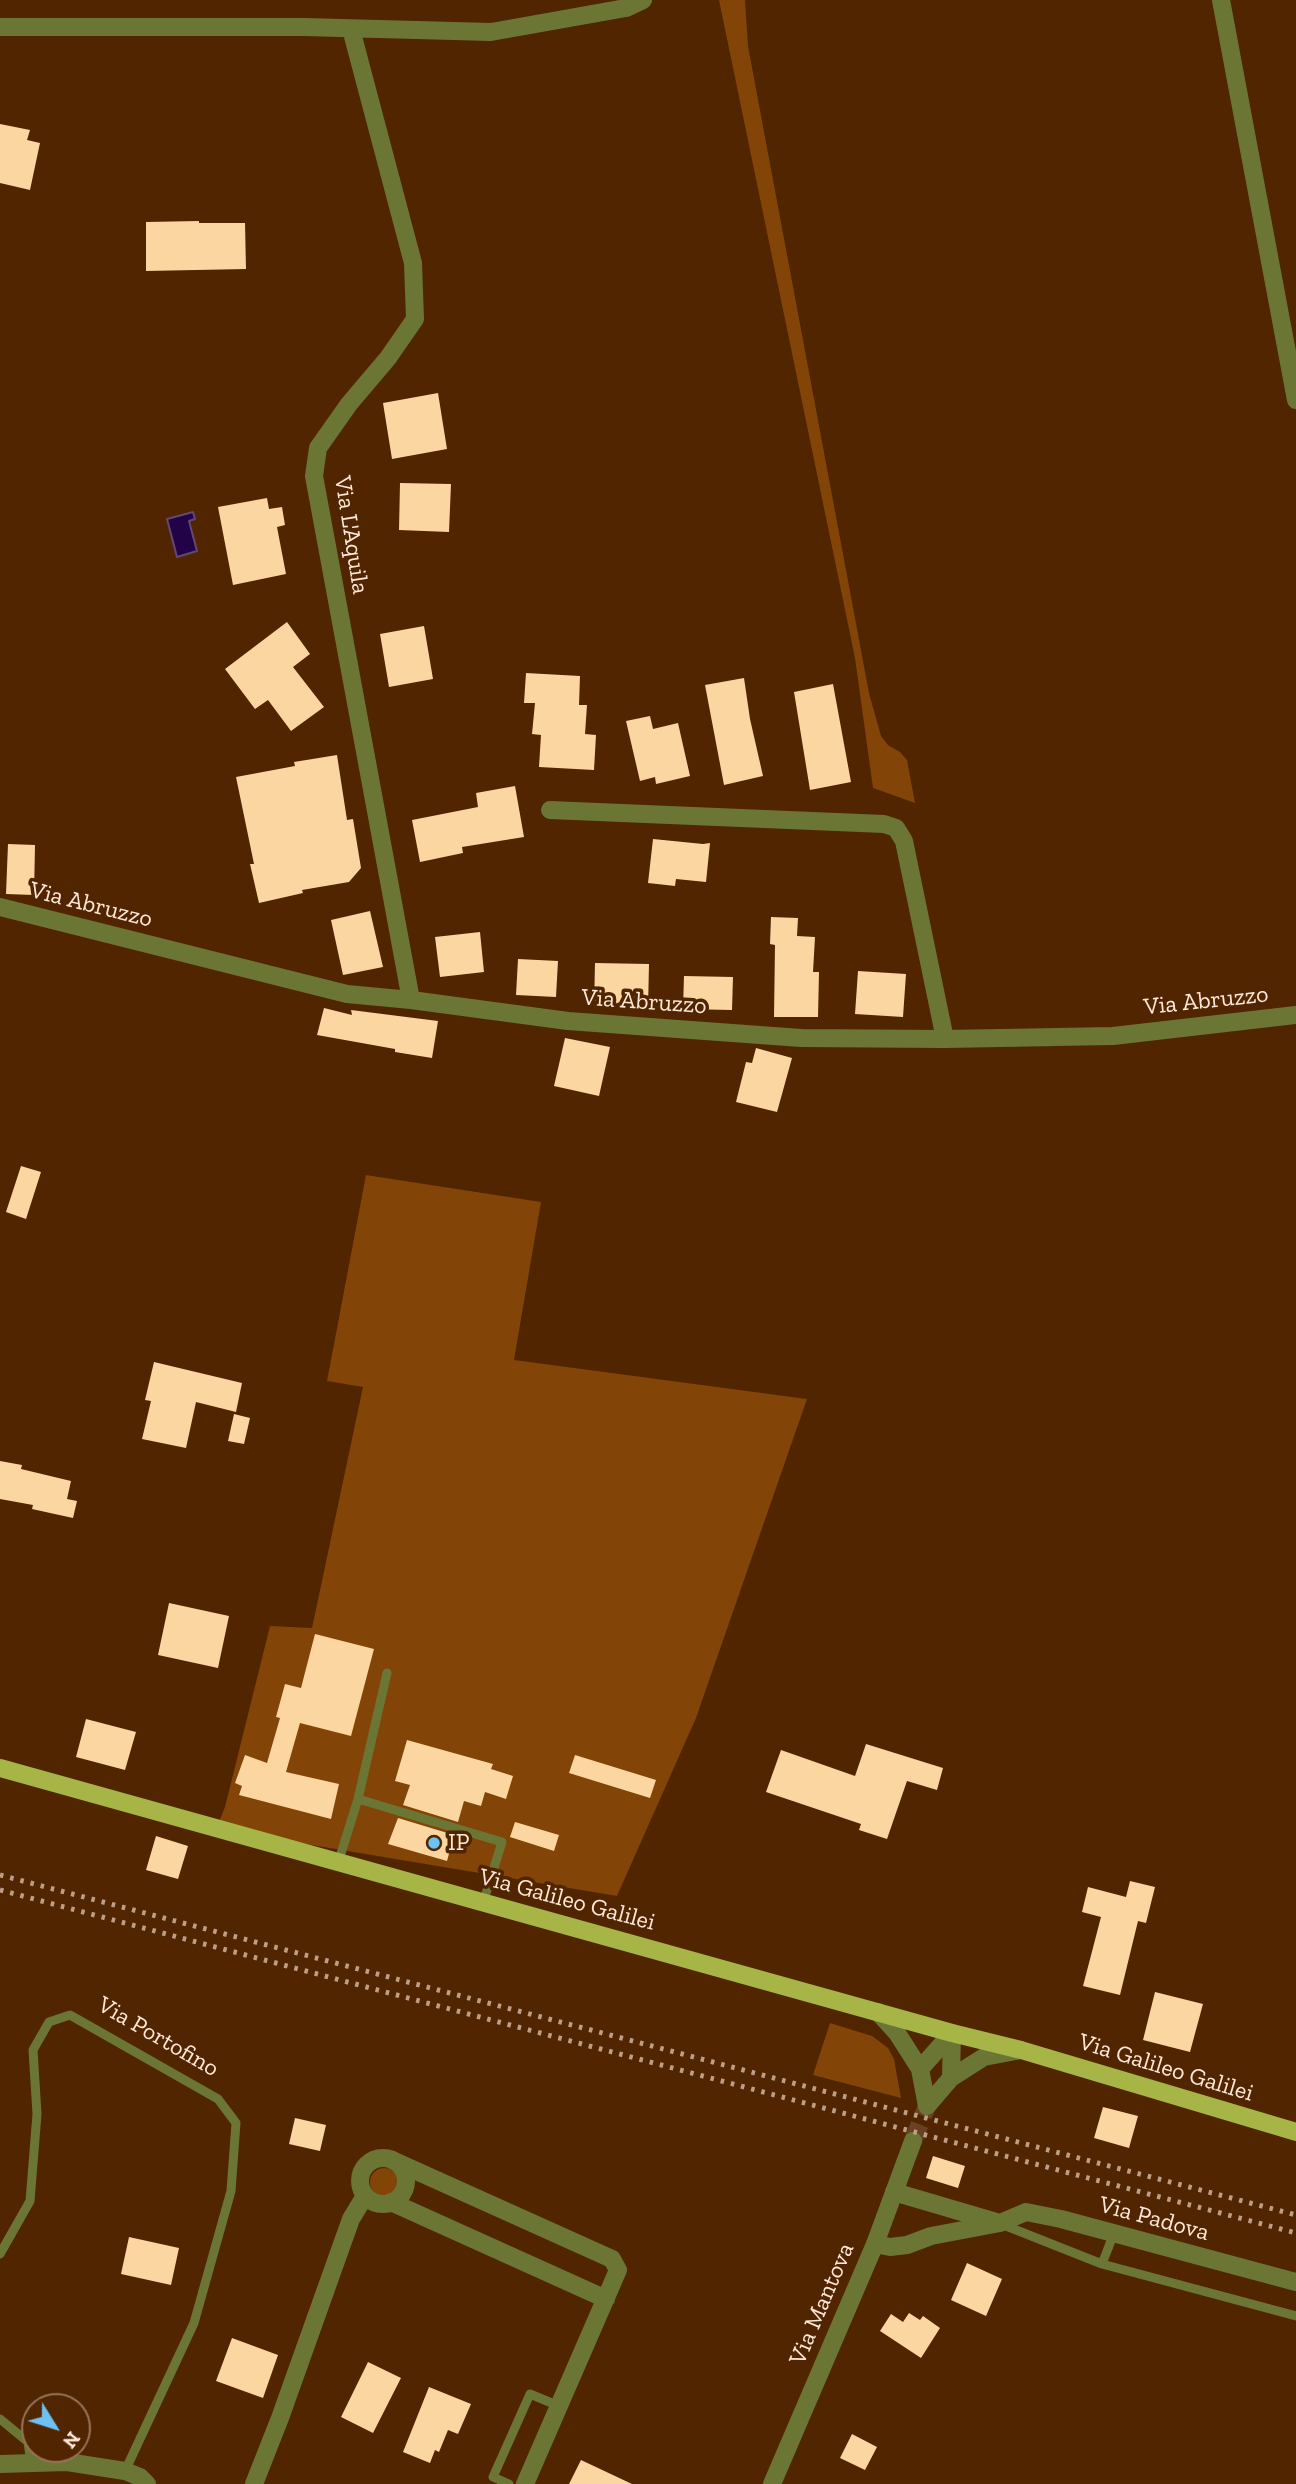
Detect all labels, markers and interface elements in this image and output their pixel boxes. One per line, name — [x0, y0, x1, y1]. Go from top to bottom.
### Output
street label: Via L'Aquila — [327, 474, 375, 596]
street label: Via Abruzzo — [27, 876, 155, 934]
street label: Via Abruzzo — [1142, 980, 1270, 1022]
street label: Via Abruzzo — [580, 983, 708, 1021]
place label: IP — [448, 1829, 470, 1857]
marker: IP — [426, 1835, 442, 1851]
street label: Via Galileo Galilei — [476, 1863, 658, 1937]
street label: Via Portofino — [92, 1991, 224, 2083]
street label: Via Galileo Galilei — [1075, 2028, 1257, 2108]
street label: Via Padova — [1096, 2190, 1212, 2248]
street label: Via Mantova — [783, 2239, 861, 2369]
north arrow — [21, 2393, 91, 2463]
text: N — [58, 2427, 85, 2453]

